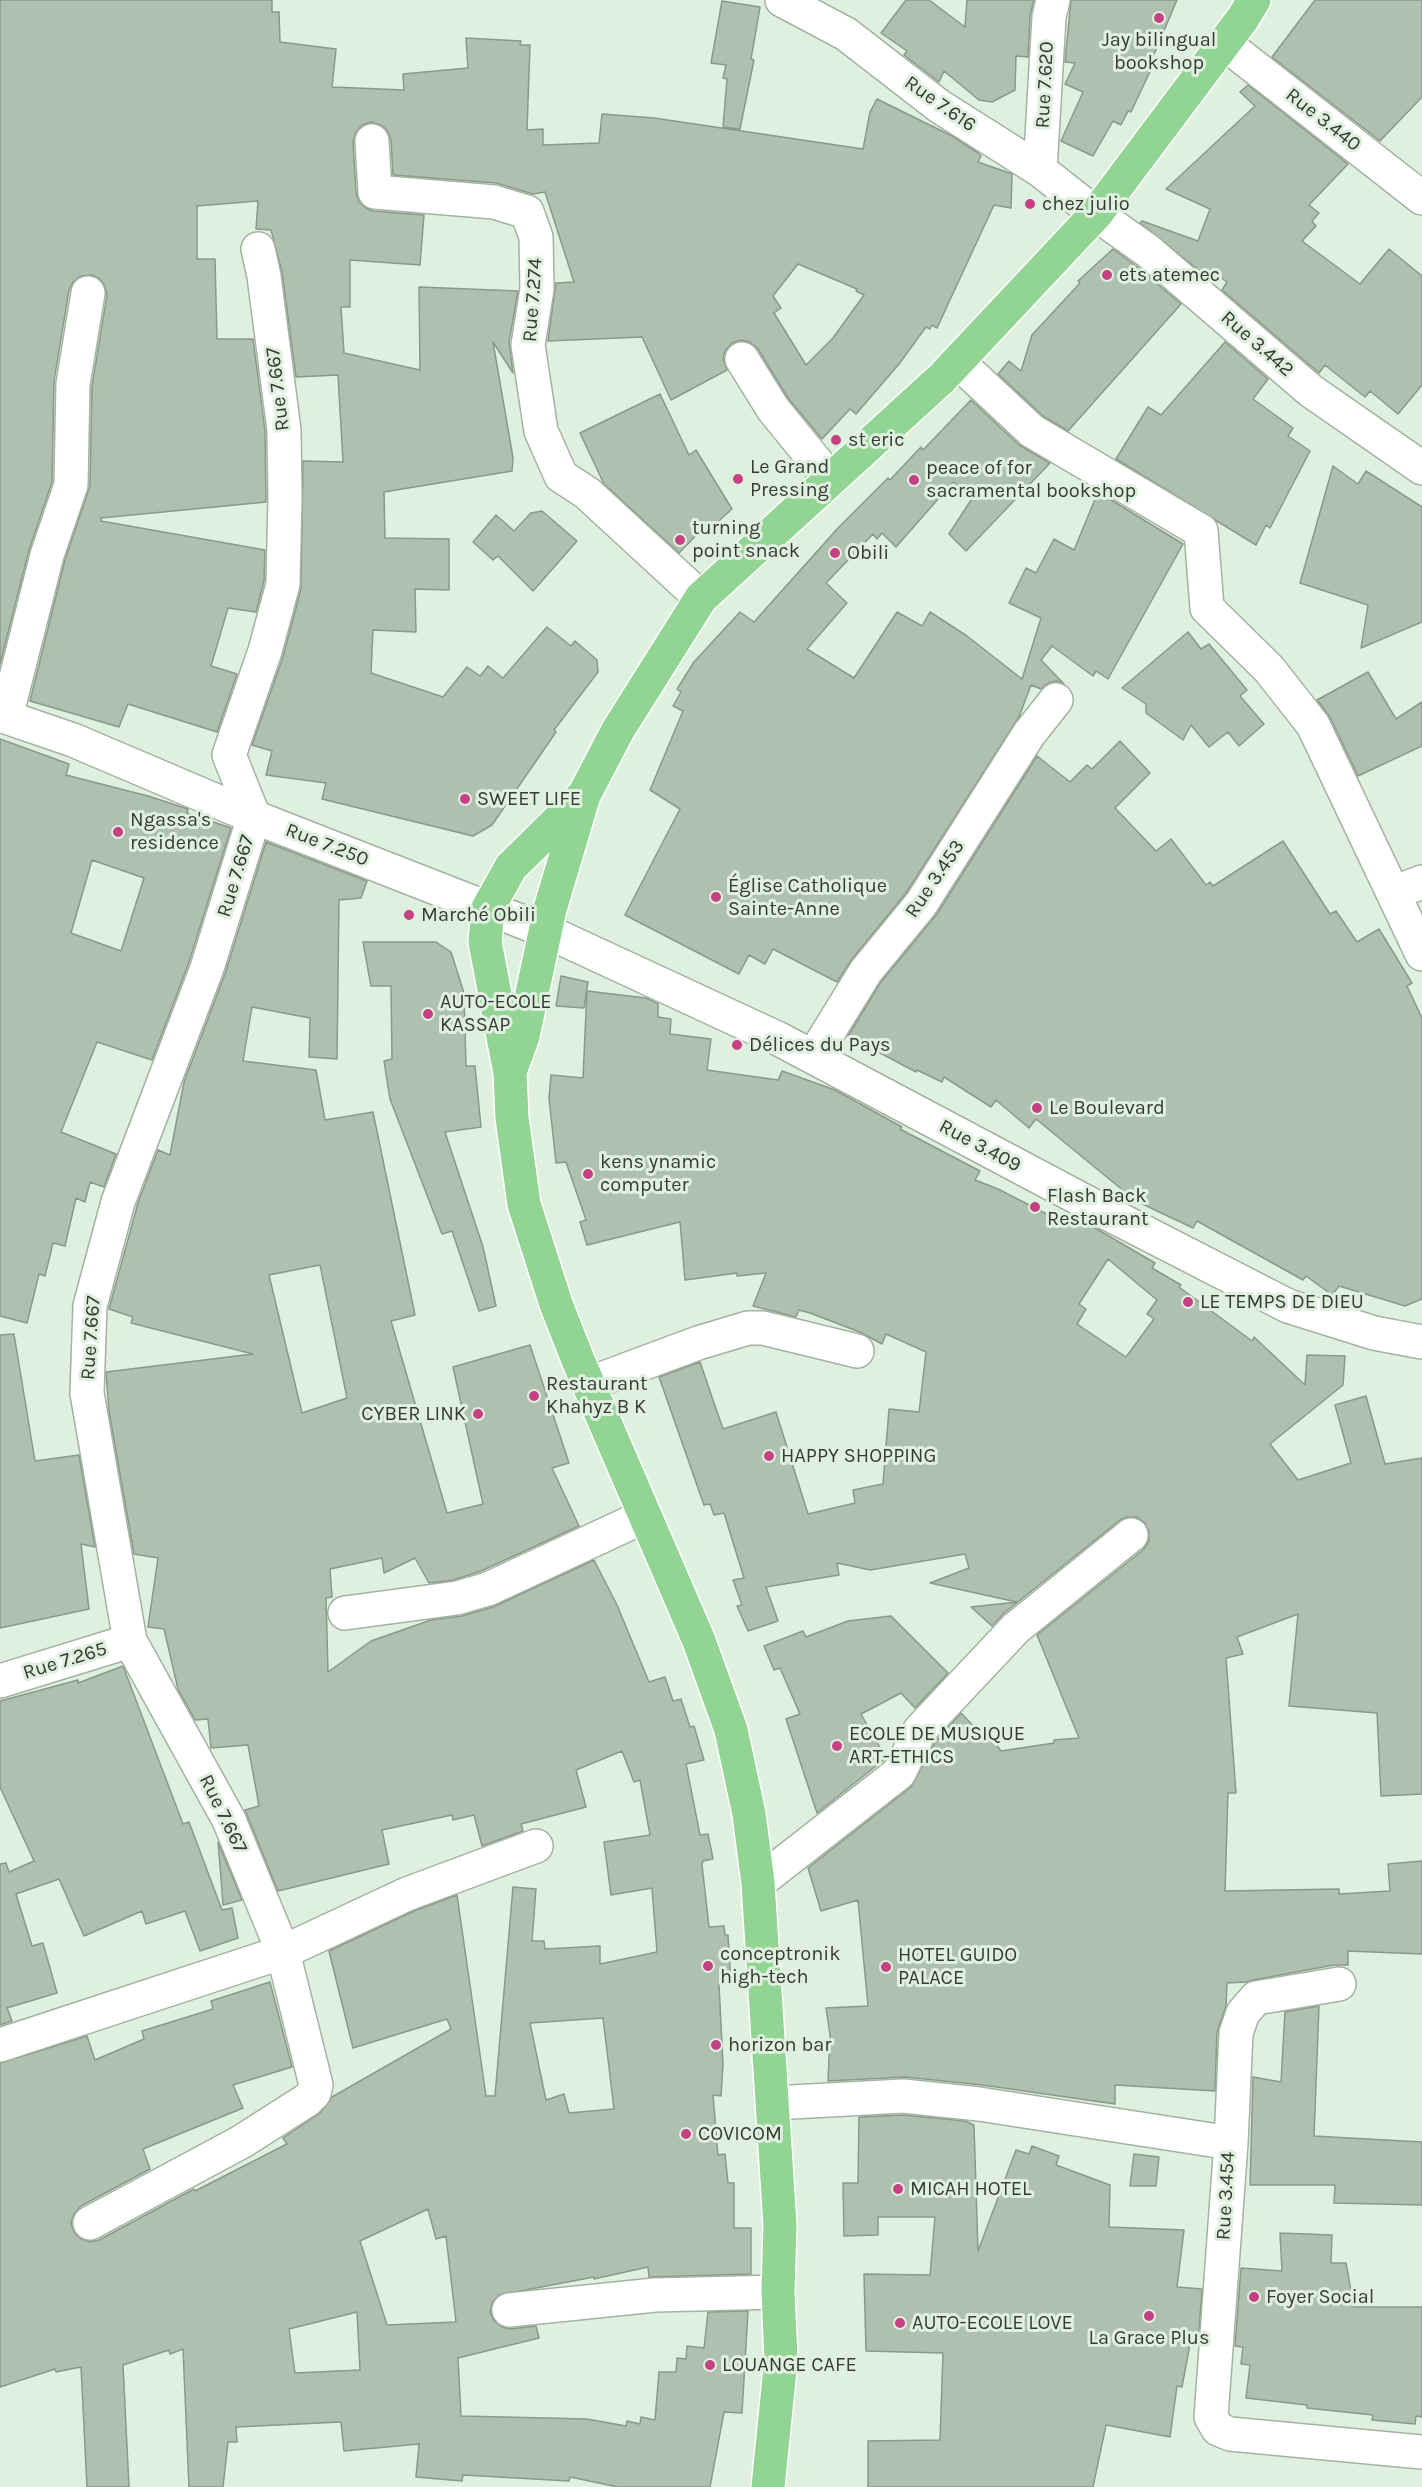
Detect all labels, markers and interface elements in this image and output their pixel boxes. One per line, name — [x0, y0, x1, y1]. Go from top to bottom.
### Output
marker: Jay bilingual bookshop — [1152, 11, 1166, 25]
place label: Jay bilingual bookshop — [1102, 28, 1216, 75]
street label: Rue 7.620 — [1031, 41, 1059, 129]
street label: Rue 7.616 — [900, 71, 980, 137]
street label: Rue 3.440 — [1281, 83, 1365, 157]
place label: chez julio — [1042, 192, 1130, 216]
marker: chez julio — [1023, 197, 1037, 211]
street label: Rue 7.274 — [518, 257, 548, 343]
place label: ets atemec — [1119, 263, 1220, 287]
marker: ets atemec — [1100, 268, 1114, 282]
street label: Rue 3.442 — [1216, 306, 1298, 382]
street label: Rue 7.667 — [261, 346, 295, 432]
place label: st eric — [848, 428, 905, 452]
marker: st eric — [829, 433, 843, 447]
place label: Le Grand Pressing — [750, 455, 829, 502]
place label: peace of for sacramental bookshop — [926, 456, 1136, 503]
marker: Le Grand Pressing — [731, 472, 745, 486]
marker: peace of for sacramental bookshop — [907, 473, 921, 487]
place label: turning point snack — [692, 516, 800, 563]
marker: turning point snack — [673, 533, 687, 547]
place label: Obili — [847, 541, 889, 565]
marker: Obili — [828, 546, 842, 560]
place label: SWEET LIFE — [477, 787, 581, 811]
marker: SWEET LIFE — [458, 792, 472, 806]
place label: Ngassa's residence — [130, 808, 219, 855]
street label: Rue 7.250 — [282, 818, 372, 872]
marker: Ngassa's residence — [111, 825, 125, 839]
street label: Rue 7.667 — [212, 832, 260, 920]
street label: Rue 3.453 — [900, 835, 970, 923]
place label: Église Catholique Sainte-Anne — [728, 874, 887, 921]
marker: Église Catholique Sainte-Anne — [709, 890, 723, 904]
place label: Marché Obili — [421, 903, 536, 927]
marker: Marché Obili — [402, 908, 416, 922]
place label: AUTO-ECOLE KASSAP — [440, 990, 551, 1037]
marker: AUTO-ECOLE KASSAP — [421, 1007, 435, 1021]
place label: Délices du Pays — [749, 1033, 890, 1057]
marker: Délices du Pays — [730, 1038, 744, 1052]
place label: Le Boulevard — [1049, 1096, 1165, 1120]
marker: Le Boulevard — [1030, 1101, 1044, 1115]
street label: Rue 3.409 — [935, 1114, 1025, 1178]
place label: kens ynamic computer — [600, 1150, 716, 1197]
marker: kens ynamic computer — [581, 1167, 595, 1181]
place label: Flash Back Restaurant — [1047, 1184, 1148, 1231]
marker: Flash Back Restaurant — [1028, 1200, 1042, 1214]
place label: LE TEMPS DE DIEU — [1200, 1290, 1364, 1314]
street label: Rue 7.667 — [76, 1295, 106, 1381]
marker: LE TEMPS DE DIEU — [1181, 1295, 1195, 1309]
place label: Restaurant Khahyz B K — [546, 1372, 647, 1419]
marker: Restaurant Khahyz B K — [527, 1389, 541, 1403]
place label: CYBER LINK — [361, 1402, 466, 1426]
marker: CYBER LINK — [471, 1407, 485, 1421]
place label: HAPPY SHOPPING — [781, 1444, 936, 1468]
marker: HAPPY SHOPPING — [762, 1449, 776, 1463]
street label: Rue 7.265 — [20, 1637, 110, 1685]
place label: ECOLE DE MUSIQUE ART-ETHICS — [849, 1722, 1025, 1769]
marker: ECOLE DE MUSIQUE ART-ETHICS — [830, 1739, 844, 1753]
street label: Rue 7.667 — [194, 1771, 252, 1857]
place label: conceptronik high-tech — [720, 1942, 841, 1989]
place label: HOTEL GUIDO PALACE — [898, 1943, 1017, 1990]
marker: conceptronik high-tech — [701, 1959, 715, 1973]
marker: HOTEL GUIDO PALACE — [879, 1960, 893, 1974]
place label: horizon bar — [728, 2033, 832, 2057]
marker: horizon bar — [709, 2038, 723, 2052]
place label: COVICOM — [698, 2122, 782, 2146]
marker: COVICOM — [679, 2127, 693, 2141]
street label: Rue 3.454 — [1212, 2151, 1240, 2241]
place label: MICAH HOTEL — [910, 2177, 1031, 2201]
marker: MICAH HOTEL — [891, 2182, 905, 2196]
place label: Foyer Social — [1266, 2285, 1374, 2309]
marker: Foyer Social — [1247, 2290, 1261, 2304]
marker: La Grace Plus — [1142, 2309, 1156, 2323]
place label: AUTO-ECOLE LOVE — [912, 2311, 1073, 2335]
marker: AUTO-ECOLE LOVE — [893, 2316, 907, 2330]
place label: La Grace Plus — [1089, 2326, 1209, 2350]
place label: LOUANGE CAFE — [722, 2353, 857, 2377]
marker: LOUANGE CAFE — [703, 2358, 717, 2372]

